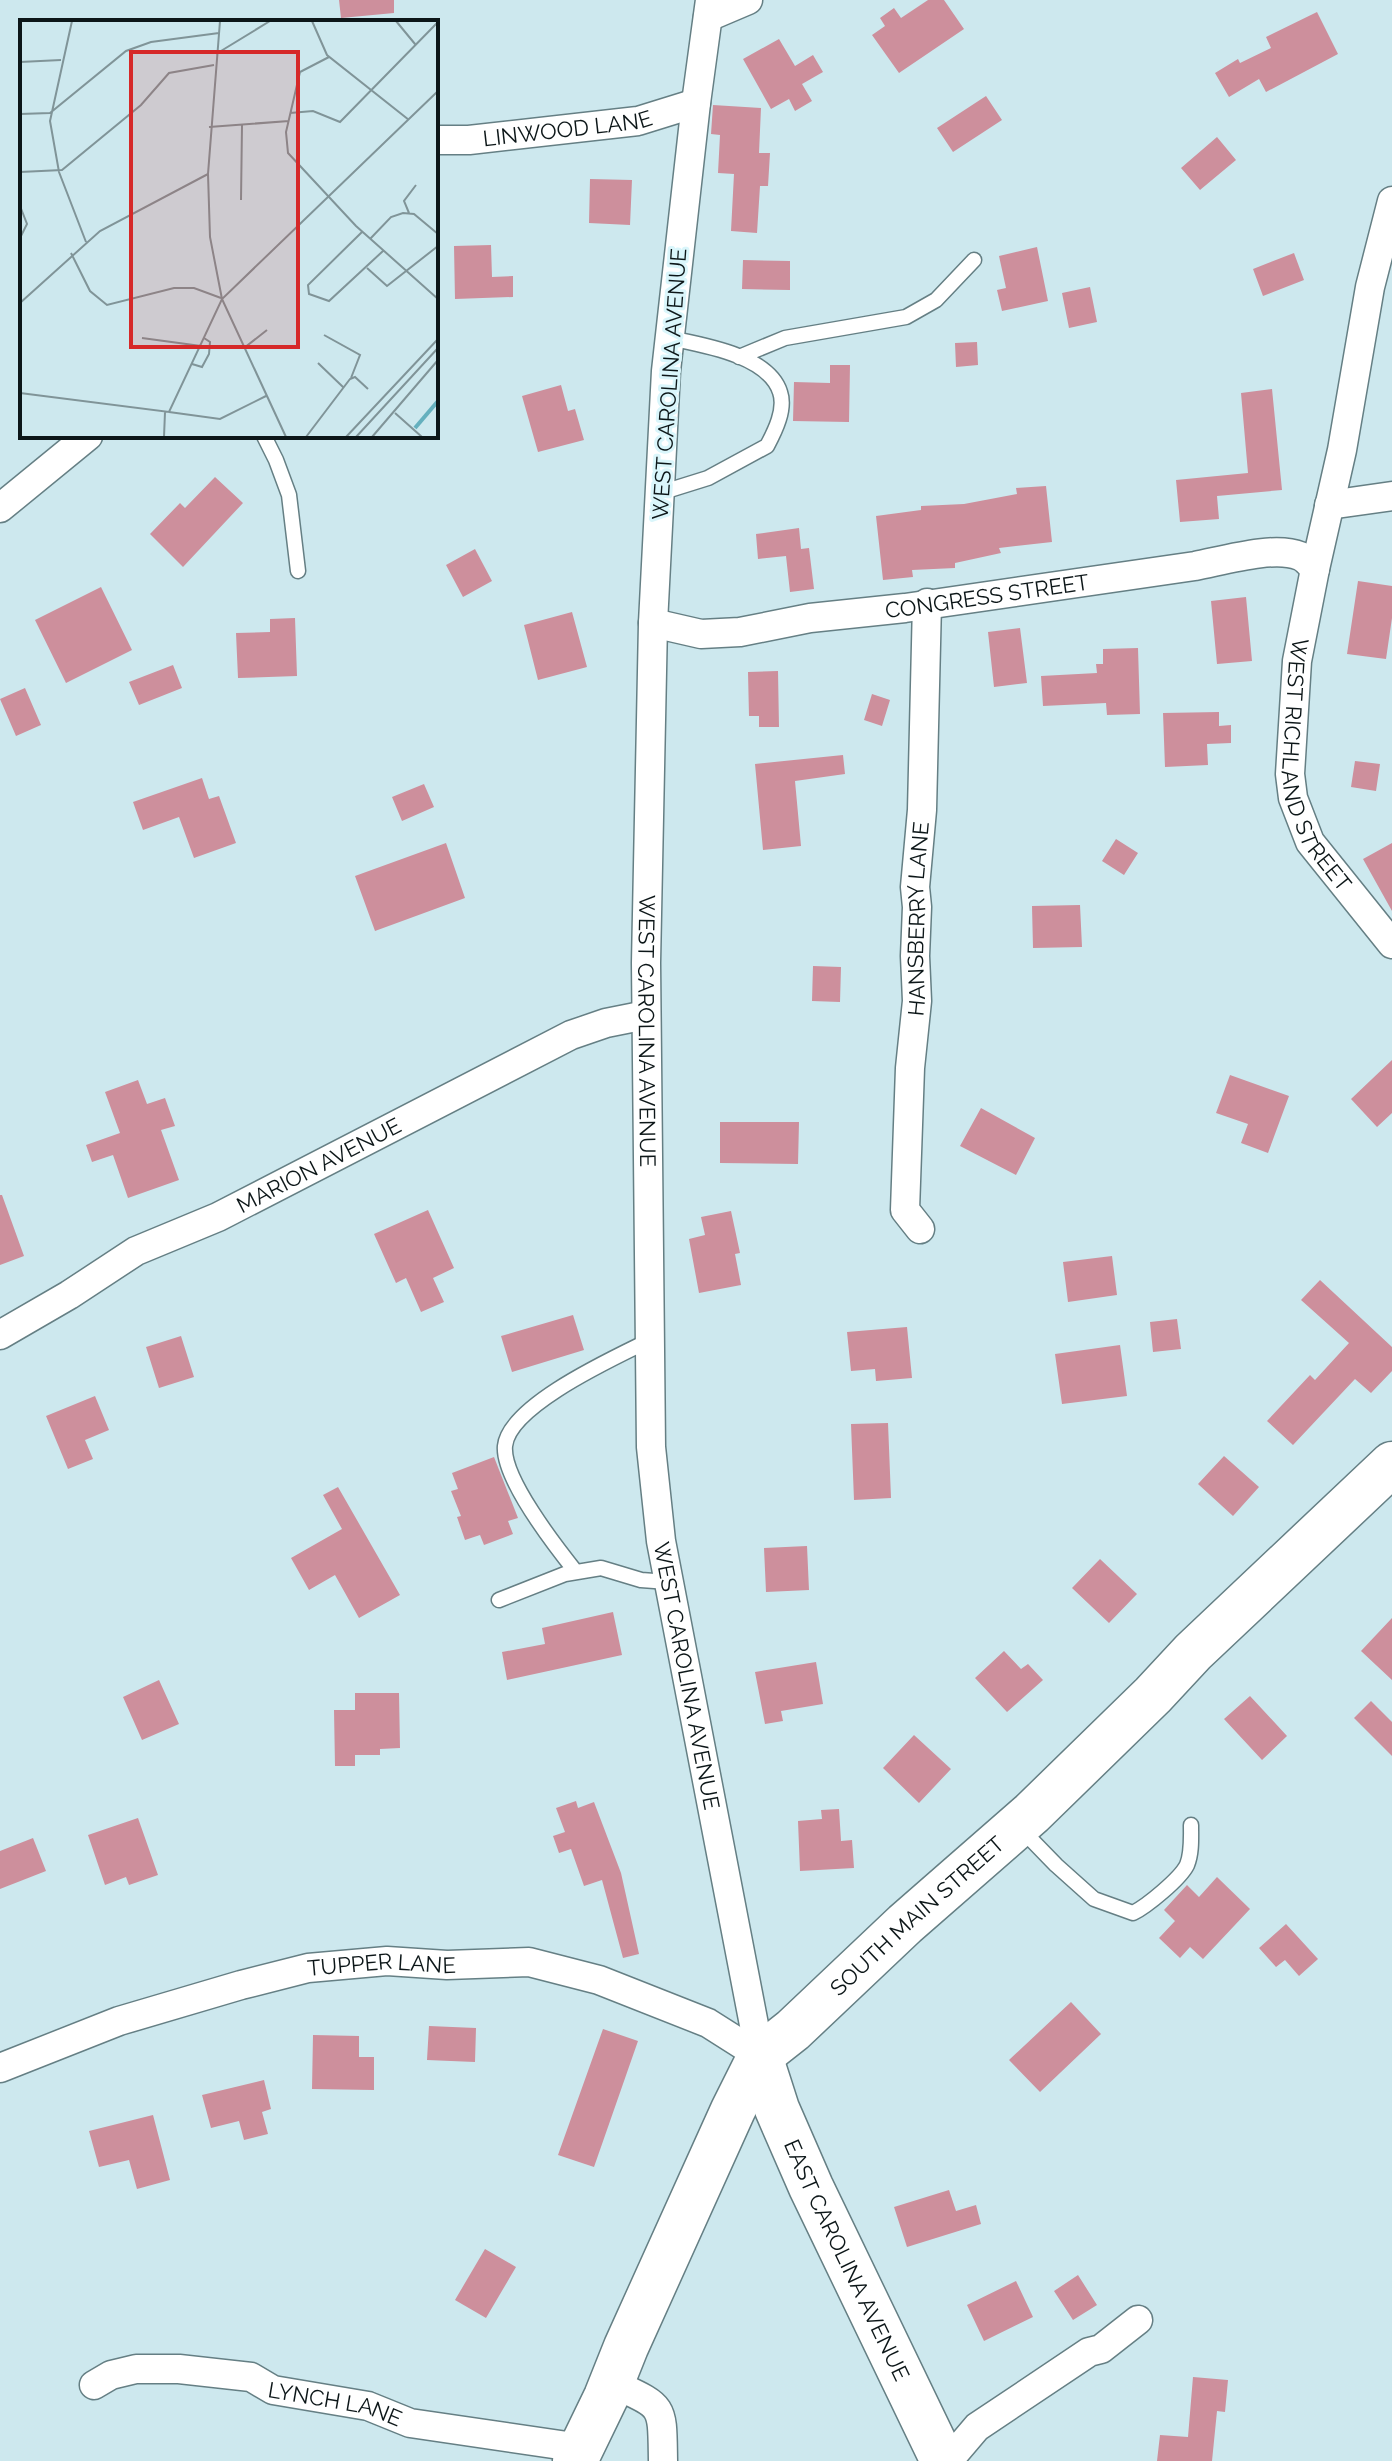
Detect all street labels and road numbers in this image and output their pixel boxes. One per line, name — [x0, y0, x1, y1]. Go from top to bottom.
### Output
street label: LINWOOD LANE — [481, 104, 655, 151]
street label: WEST CAROLINA AVENUE — [647, 247, 691, 521]
street label: CONGRESS STREET — [884, 568, 1091, 623]
street label: WEST RICHLAND STREET — [1277, 636, 1357, 896]
street label: HANSBERRY LANE — [902, 820, 934, 1017]
street label: WEST CAROLINA AVENUE — [633, 895, 661, 1167]
street label: MARION AVENUE — [232, 1112, 405, 1218]
street label: WEST CAROLINA AVENUE — [648, 1540, 725, 1812]
street label: SOUTH MAIN STREET — [825, 1830, 1010, 2001]
street label: TUPPER LANE — [306, 1948, 456, 1981]
street label: EAST CAROLINA AVENUE — [779, 2135, 915, 2385]
street label: LYNCH LANE — [266, 2376, 406, 2431]

